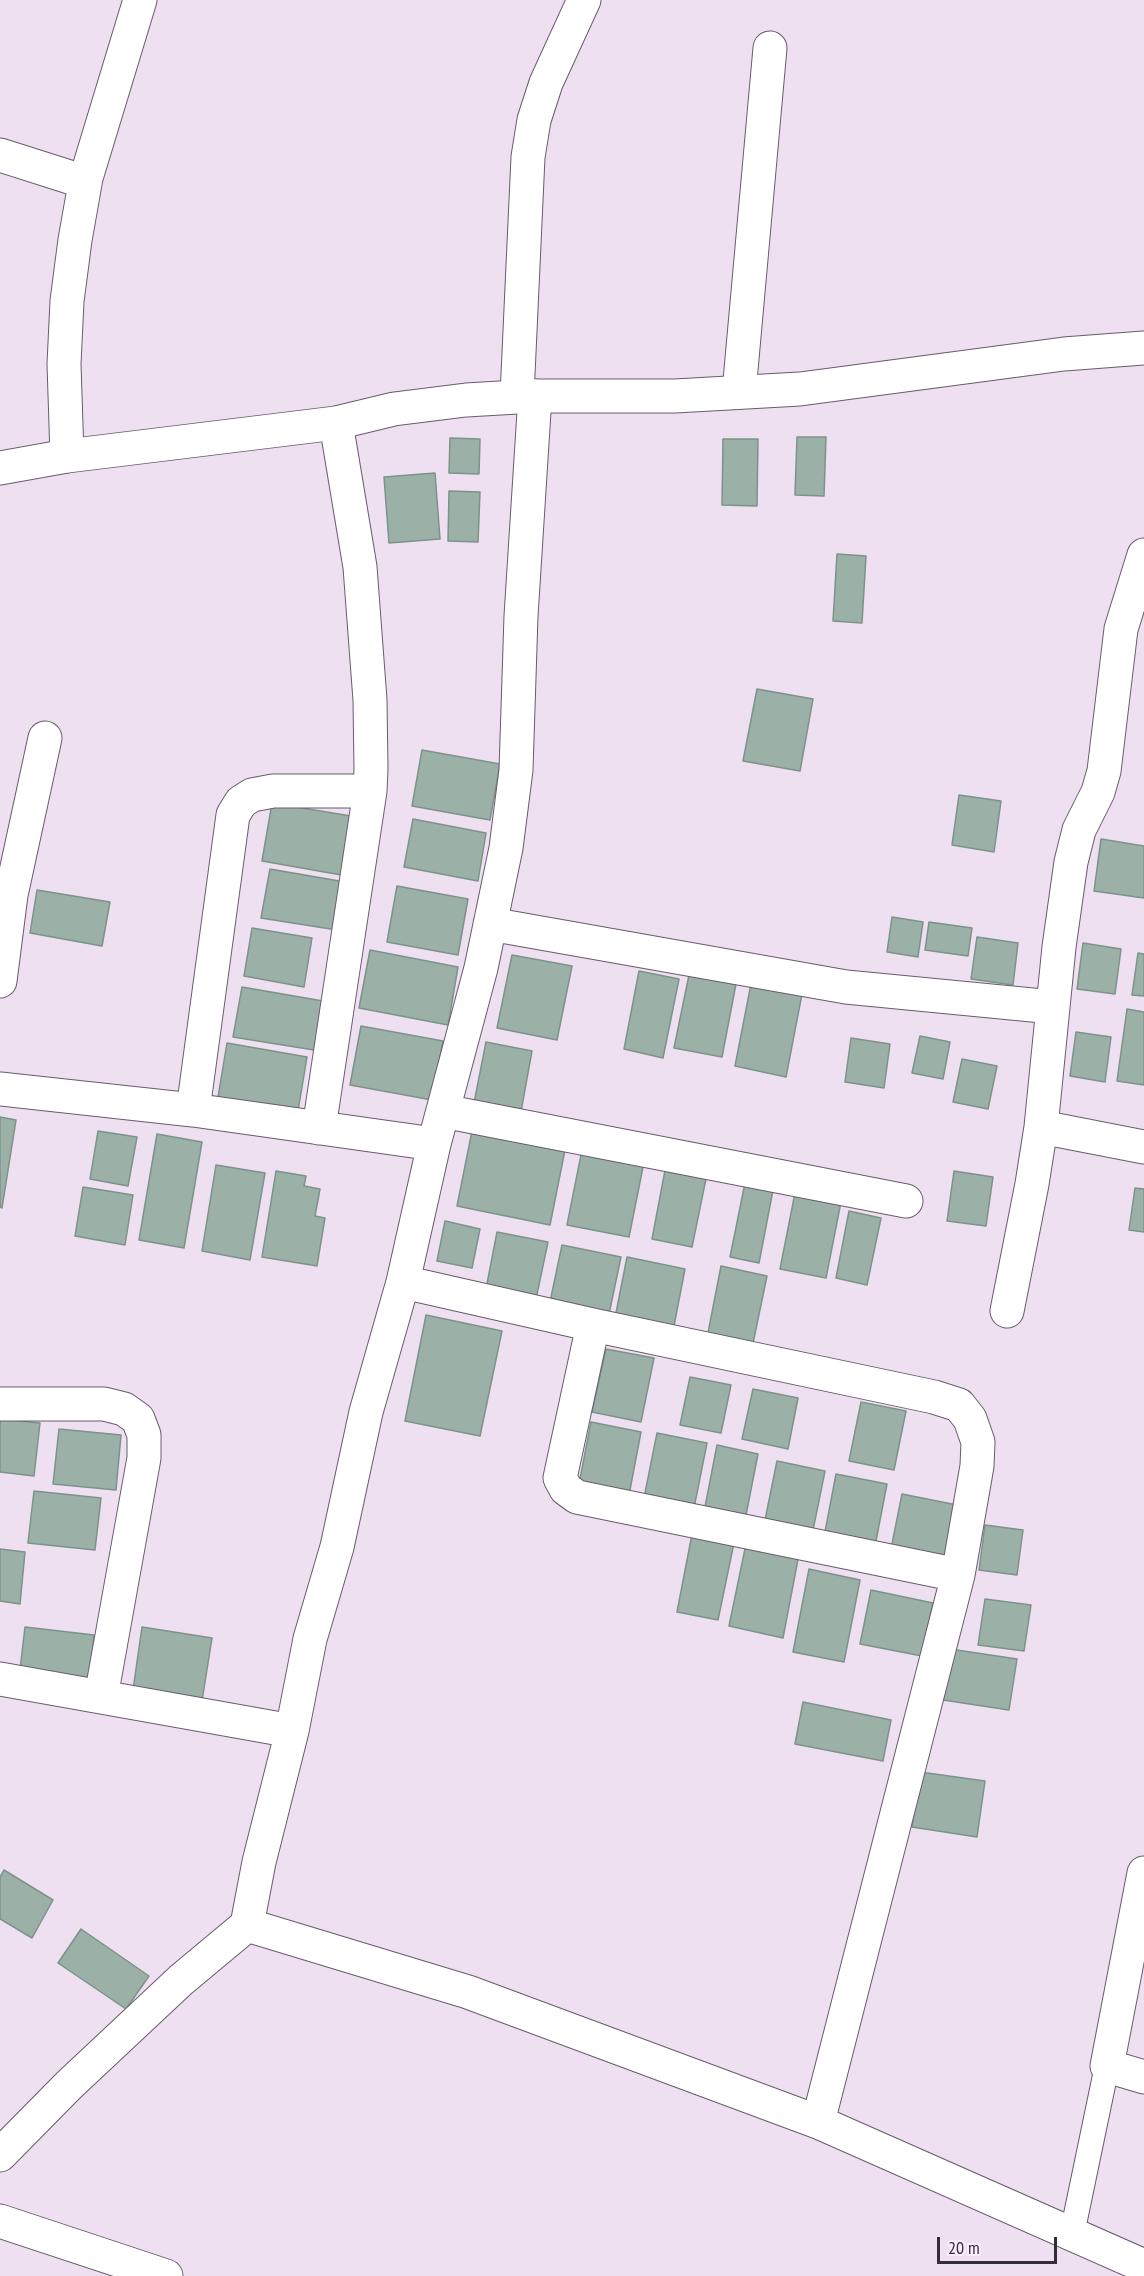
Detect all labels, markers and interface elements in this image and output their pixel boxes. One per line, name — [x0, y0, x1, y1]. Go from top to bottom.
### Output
scale bar — [940, 2225, 1060, 2263]
text: 20 m — [948, 2236, 980, 2259]

